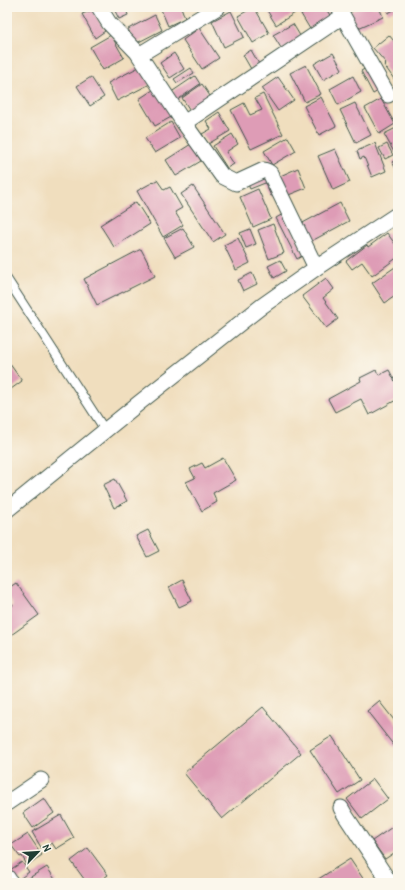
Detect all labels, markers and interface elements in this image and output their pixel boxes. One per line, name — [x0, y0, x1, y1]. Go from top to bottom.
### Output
north arrow — [18, 832, 58, 872]
text: N — [39, 842, 55, 854]

